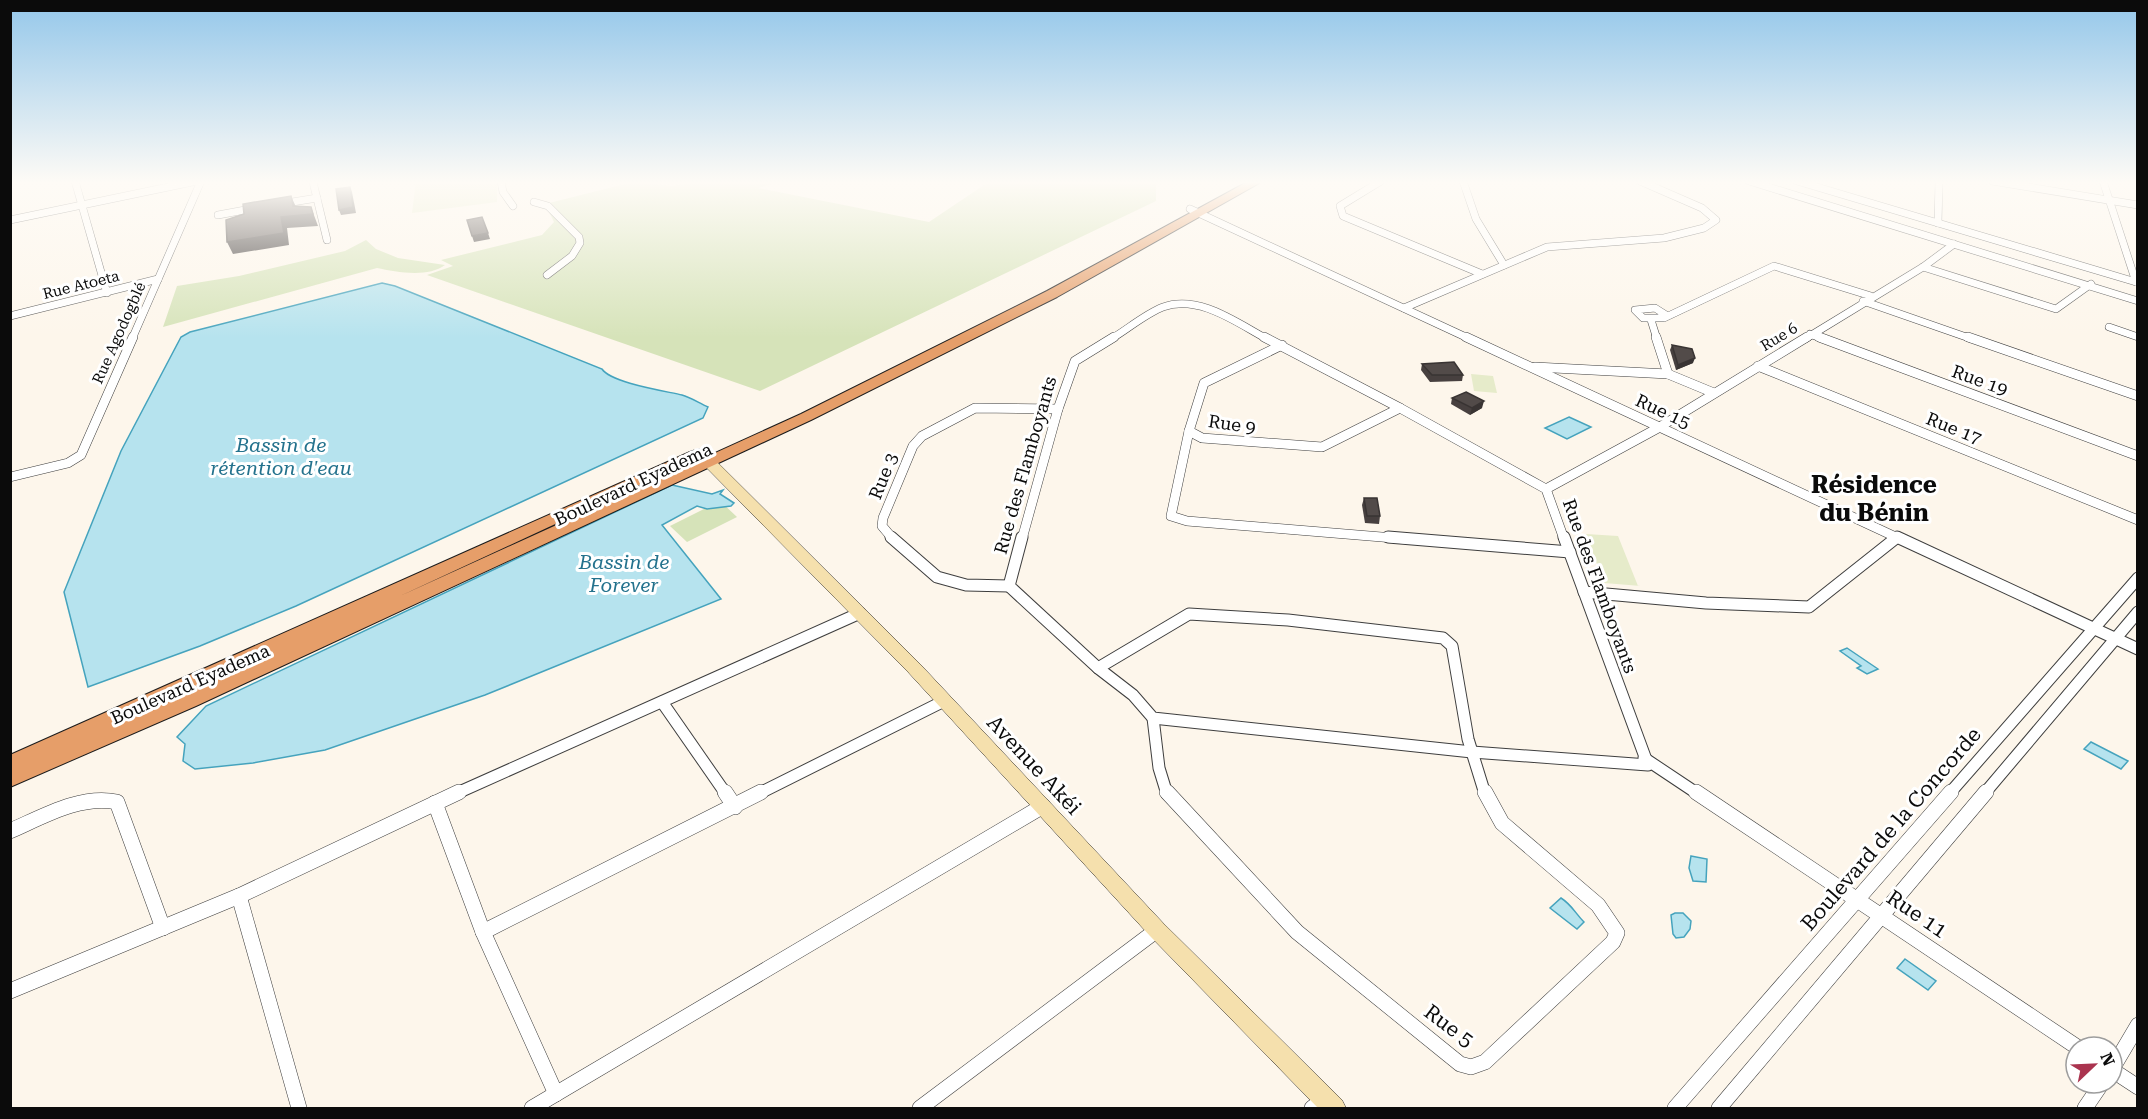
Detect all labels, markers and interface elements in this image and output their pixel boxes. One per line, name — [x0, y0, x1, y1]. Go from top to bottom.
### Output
street label: Rue Atoeta — [41, 267, 121, 303]
street label: Rue Agodogblé — [89, 279, 149, 387]
street label: Rue 6 — [1757, 319, 1801, 355]
street label: Rue 19 — [1949, 360, 2011, 400]
street label: Rue des Flamboyants — [990, 374, 1060, 556]
street label: Rue 15 — [1632, 389, 1694, 433]
street label: Rue 17 — [1923, 407, 1985, 449]
street label: Rue 9 — [1207, 410, 1257, 438]
water label: Bassin de rétention d'eau — [210, 433, 352, 480]
street label: Boulevard Eyadema — [551, 438, 716, 530]
street label: Rue 3 — [864, 450, 902, 502]
district label: Résidence du Bénin — [1811, 471, 1937, 527]
street label: Rue des Flamboyants — [1559, 496, 1641, 676]
water label: Bassin de Forever — [578, 550, 669, 597]
street label: Boulevard Eyadema — [107, 639, 273, 729]
street label: Avenue Akéi — [982, 711, 1086, 820]
street label: Boulevard de la Concorde — [1796, 722, 1986, 936]
street label: Rue 11 — [1882, 885, 1952, 943]
street label: Rue 5 — [1419, 1000, 1479, 1052]
north arrow — [2064, 1035, 2124, 1095]
text: N — [2096, 1050, 2119, 1069]

